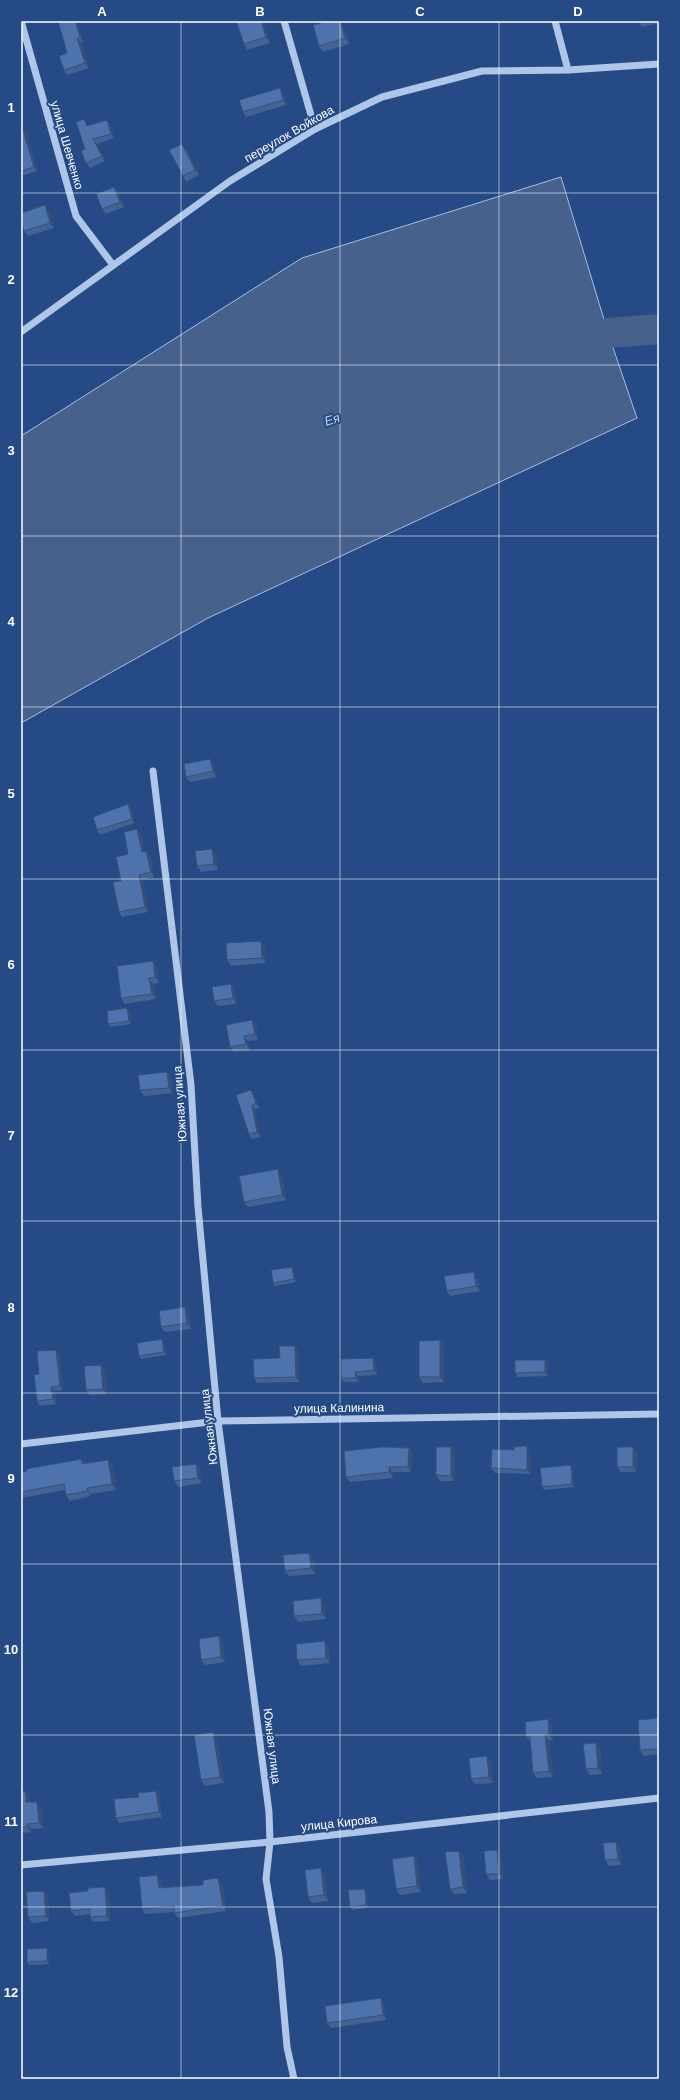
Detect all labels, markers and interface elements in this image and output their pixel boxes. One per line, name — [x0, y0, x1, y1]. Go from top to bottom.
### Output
text: A — [97, 4, 107, 19]
text: B — [255, 4, 265, 19]
text: C — [415, 4, 425, 19]
text: D — [573, 4, 583, 19]
street label: улица Шевченко — [48, 99, 86, 191]
text: 1 — [7, 100, 15, 115]
street label: переулок Войкова — [242, 103, 336, 165]
text: 2 — [7, 272, 15, 287]
water label: Ея — [322, 410, 342, 429]
text: 3 — [7, 443, 15, 458]
text: 4 — [7, 614, 15, 629]
text: 5 — [7, 786, 15, 801]
text: 6 — [7, 957, 15, 972]
street label: Южная улица — [170, 1065, 190, 1143]
text: 7 — [7, 1128, 15, 1143]
text: 8 — [7, 1300, 15, 1315]
street label: Южная улица — [197, 1388, 221, 1466]
street label: улица Калинина — [294, 1400, 385, 1416]
text: 9 — [7, 1471, 15, 1486]
text: 10 — [4, 1642, 18, 1657]
street label: Южная улица — [260, 1707, 284, 1785]
street label: улица Кирова — [300, 1812, 378, 1834]
text: 11 — [4, 1814, 18, 1829]
text: 12 — [4, 1985, 18, 2000]

